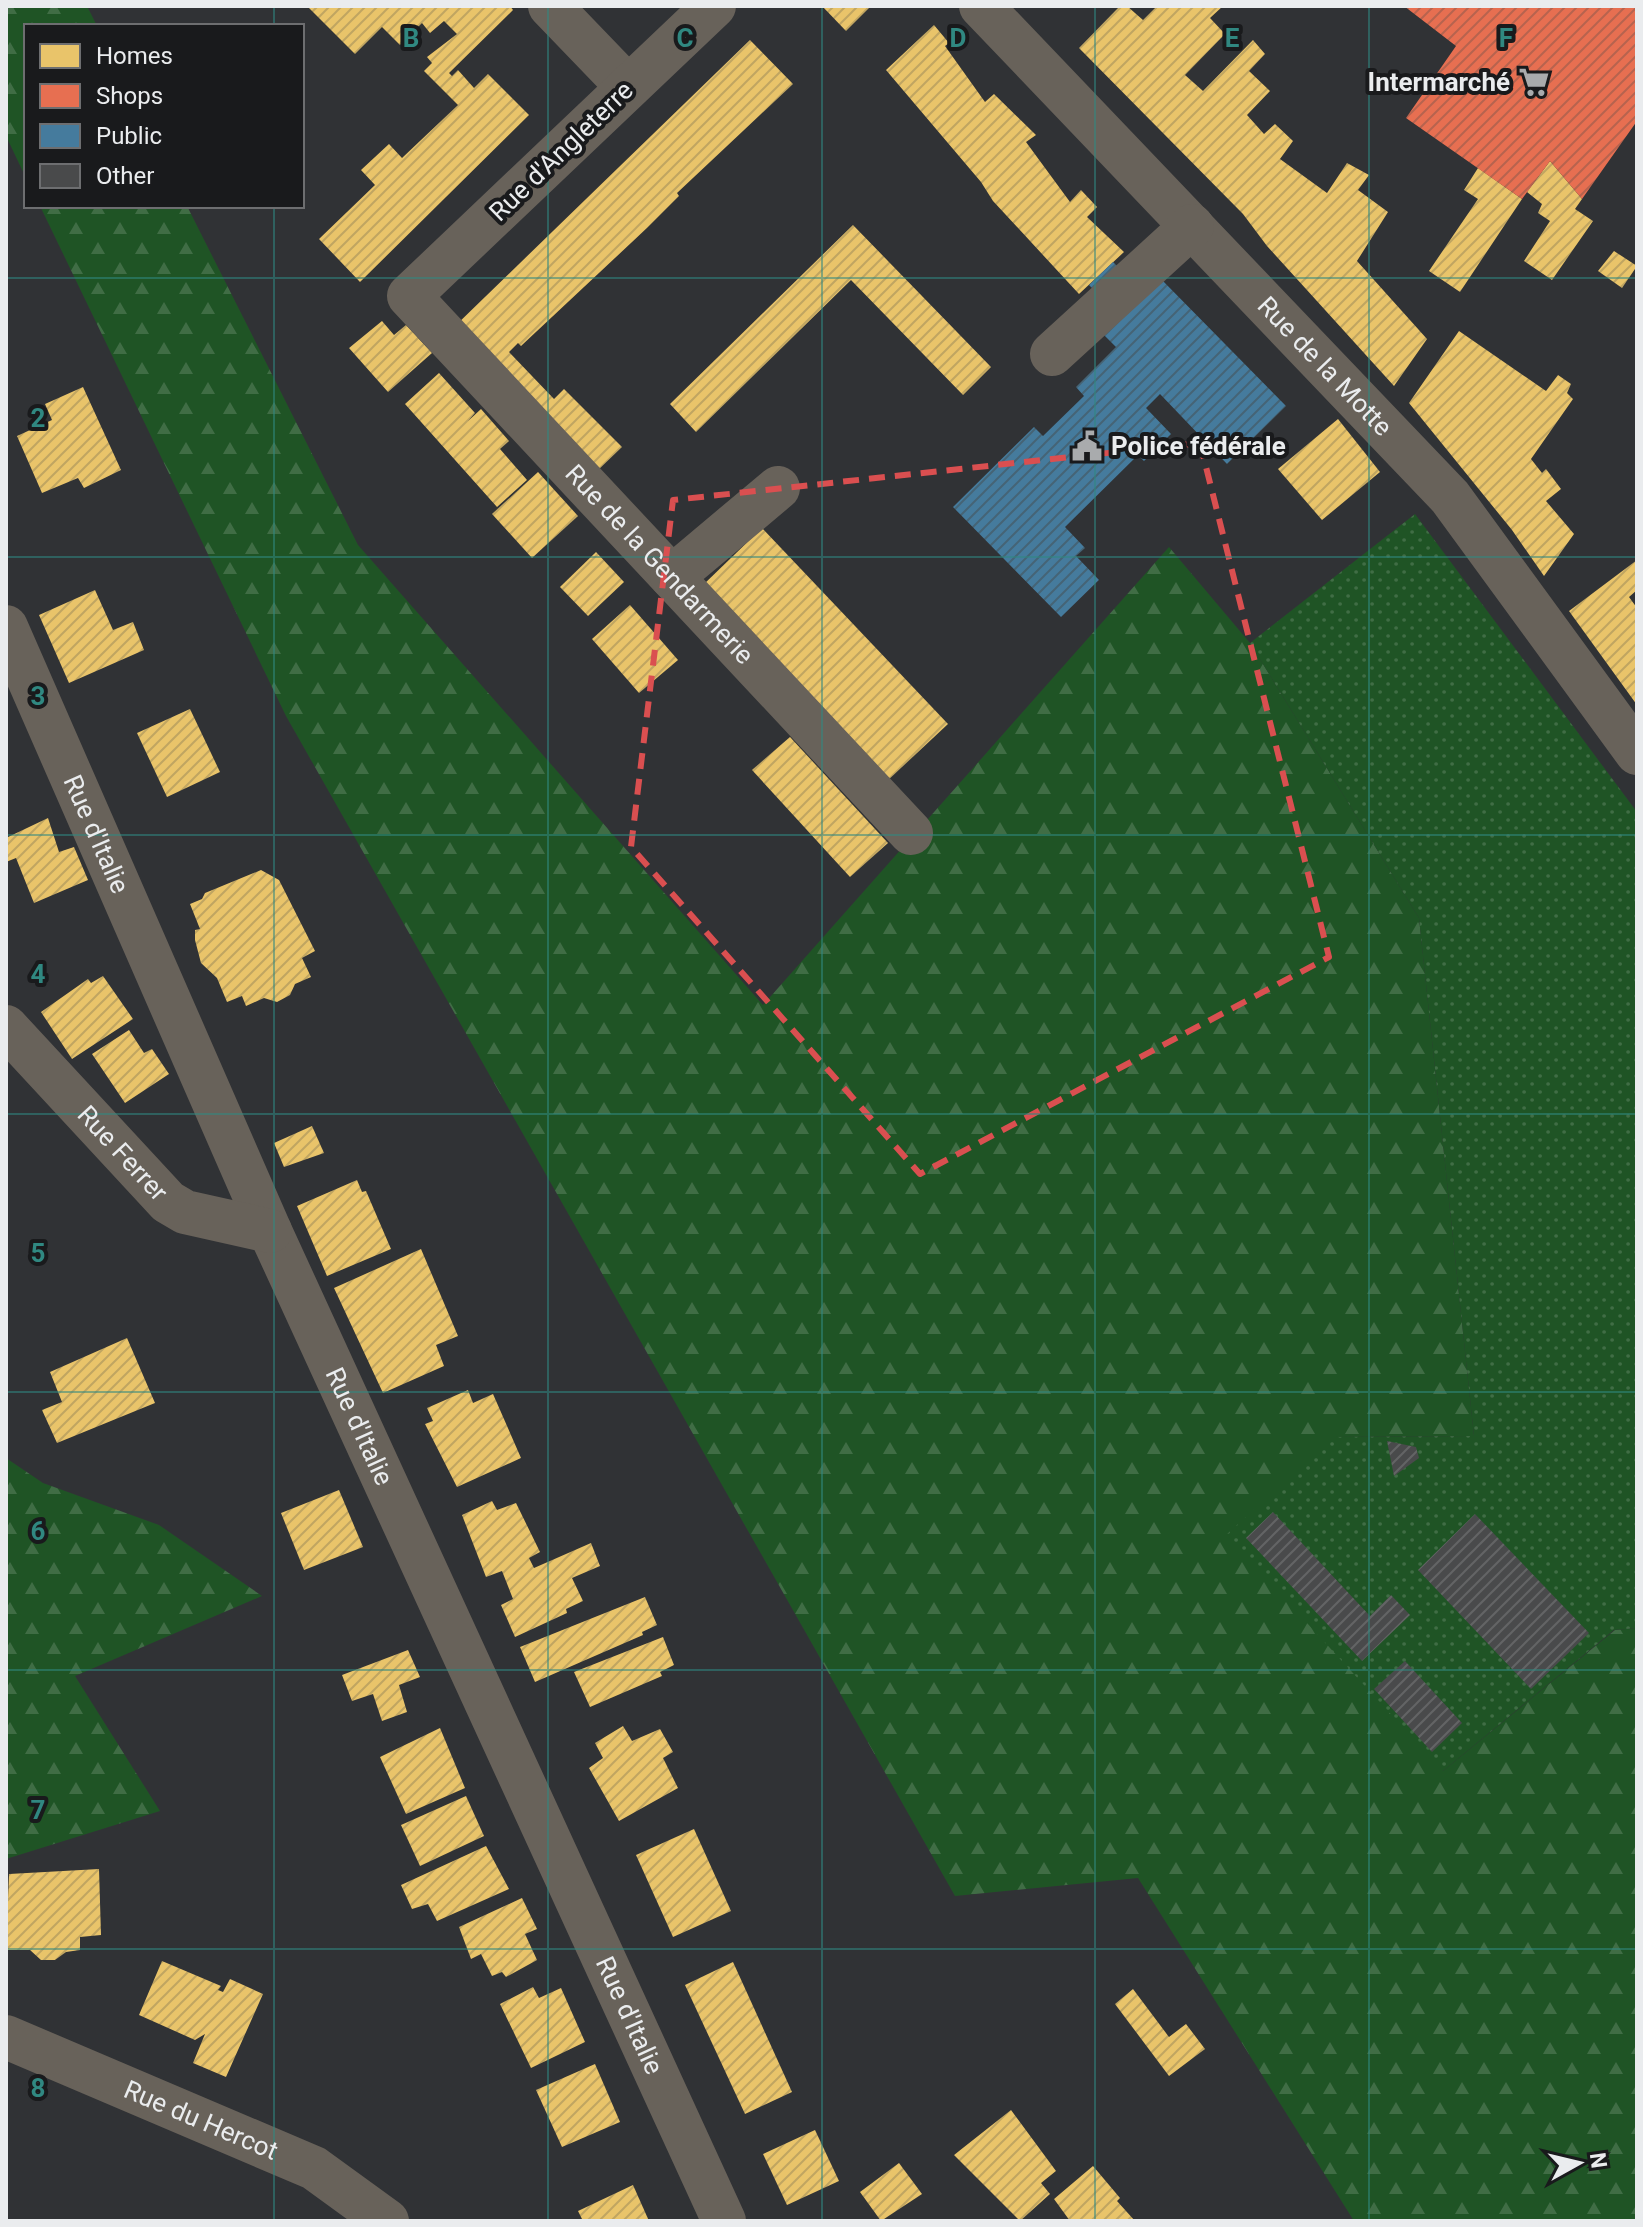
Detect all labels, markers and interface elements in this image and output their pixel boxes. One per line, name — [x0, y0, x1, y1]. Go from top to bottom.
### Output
text: B — [403, 23, 419, 53]
text: C — [676, 23, 694, 53]
text: D — [950, 23, 966, 53]
text: E — [1225, 23, 1240, 53]
text: F — [1499, 23, 1513, 53]
legend — [24, 24, 304, 208]
text: Homes — [96, 42, 173, 70]
supermarket icon: Intermarché — [1517, 65, 1551, 99]
place label: Intermarché — [1368, 67, 1510, 97]
street label: Rue d'Angleterre — [483, 75, 639, 227]
text: Shops — [96, 82, 163, 110]
text: Public — [96, 122, 162, 150]
text: Other — [96, 162, 154, 190]
street label: Rue de la Motte — [1252, 290, 1398, 442]
text: 2 — [31, 403, 45, 433]
public building icon: Police fédérale — [1070, 429, 1104, 463]
place label: Police fédérale — [1111, 431, 1286, 461]
street label: Rue de la Gendarmerie — [559, 458, 760, 670]
text: 3 — [31, 681, 45, 711]
street label: Rue d'Italie — [58, 770, 135, 898]
text: 4 — [31, 959, 46, 989]
street label: Rue Ferrer — [72, 1100, 174, 1207]
text: 5 — [31, 1238, 45, 1268]
street label: Rue d'Italie — [320, 1363, 399, 1490]
text: 6 — [31, 1516, 46, 1546]
text: 7 — [31, 1795, 45, 1825]
street label: Rue d'Italie — [590, 1952, 670, 2079]
text: 8 — [31, 2073, 45, 2103]
street label: Rue du Hercot — [120, 2074, 282, 2166]
north arrow — [1539, 2123, 1619, 2203]
text: N — [1585, 2151, 1612, 2170]

